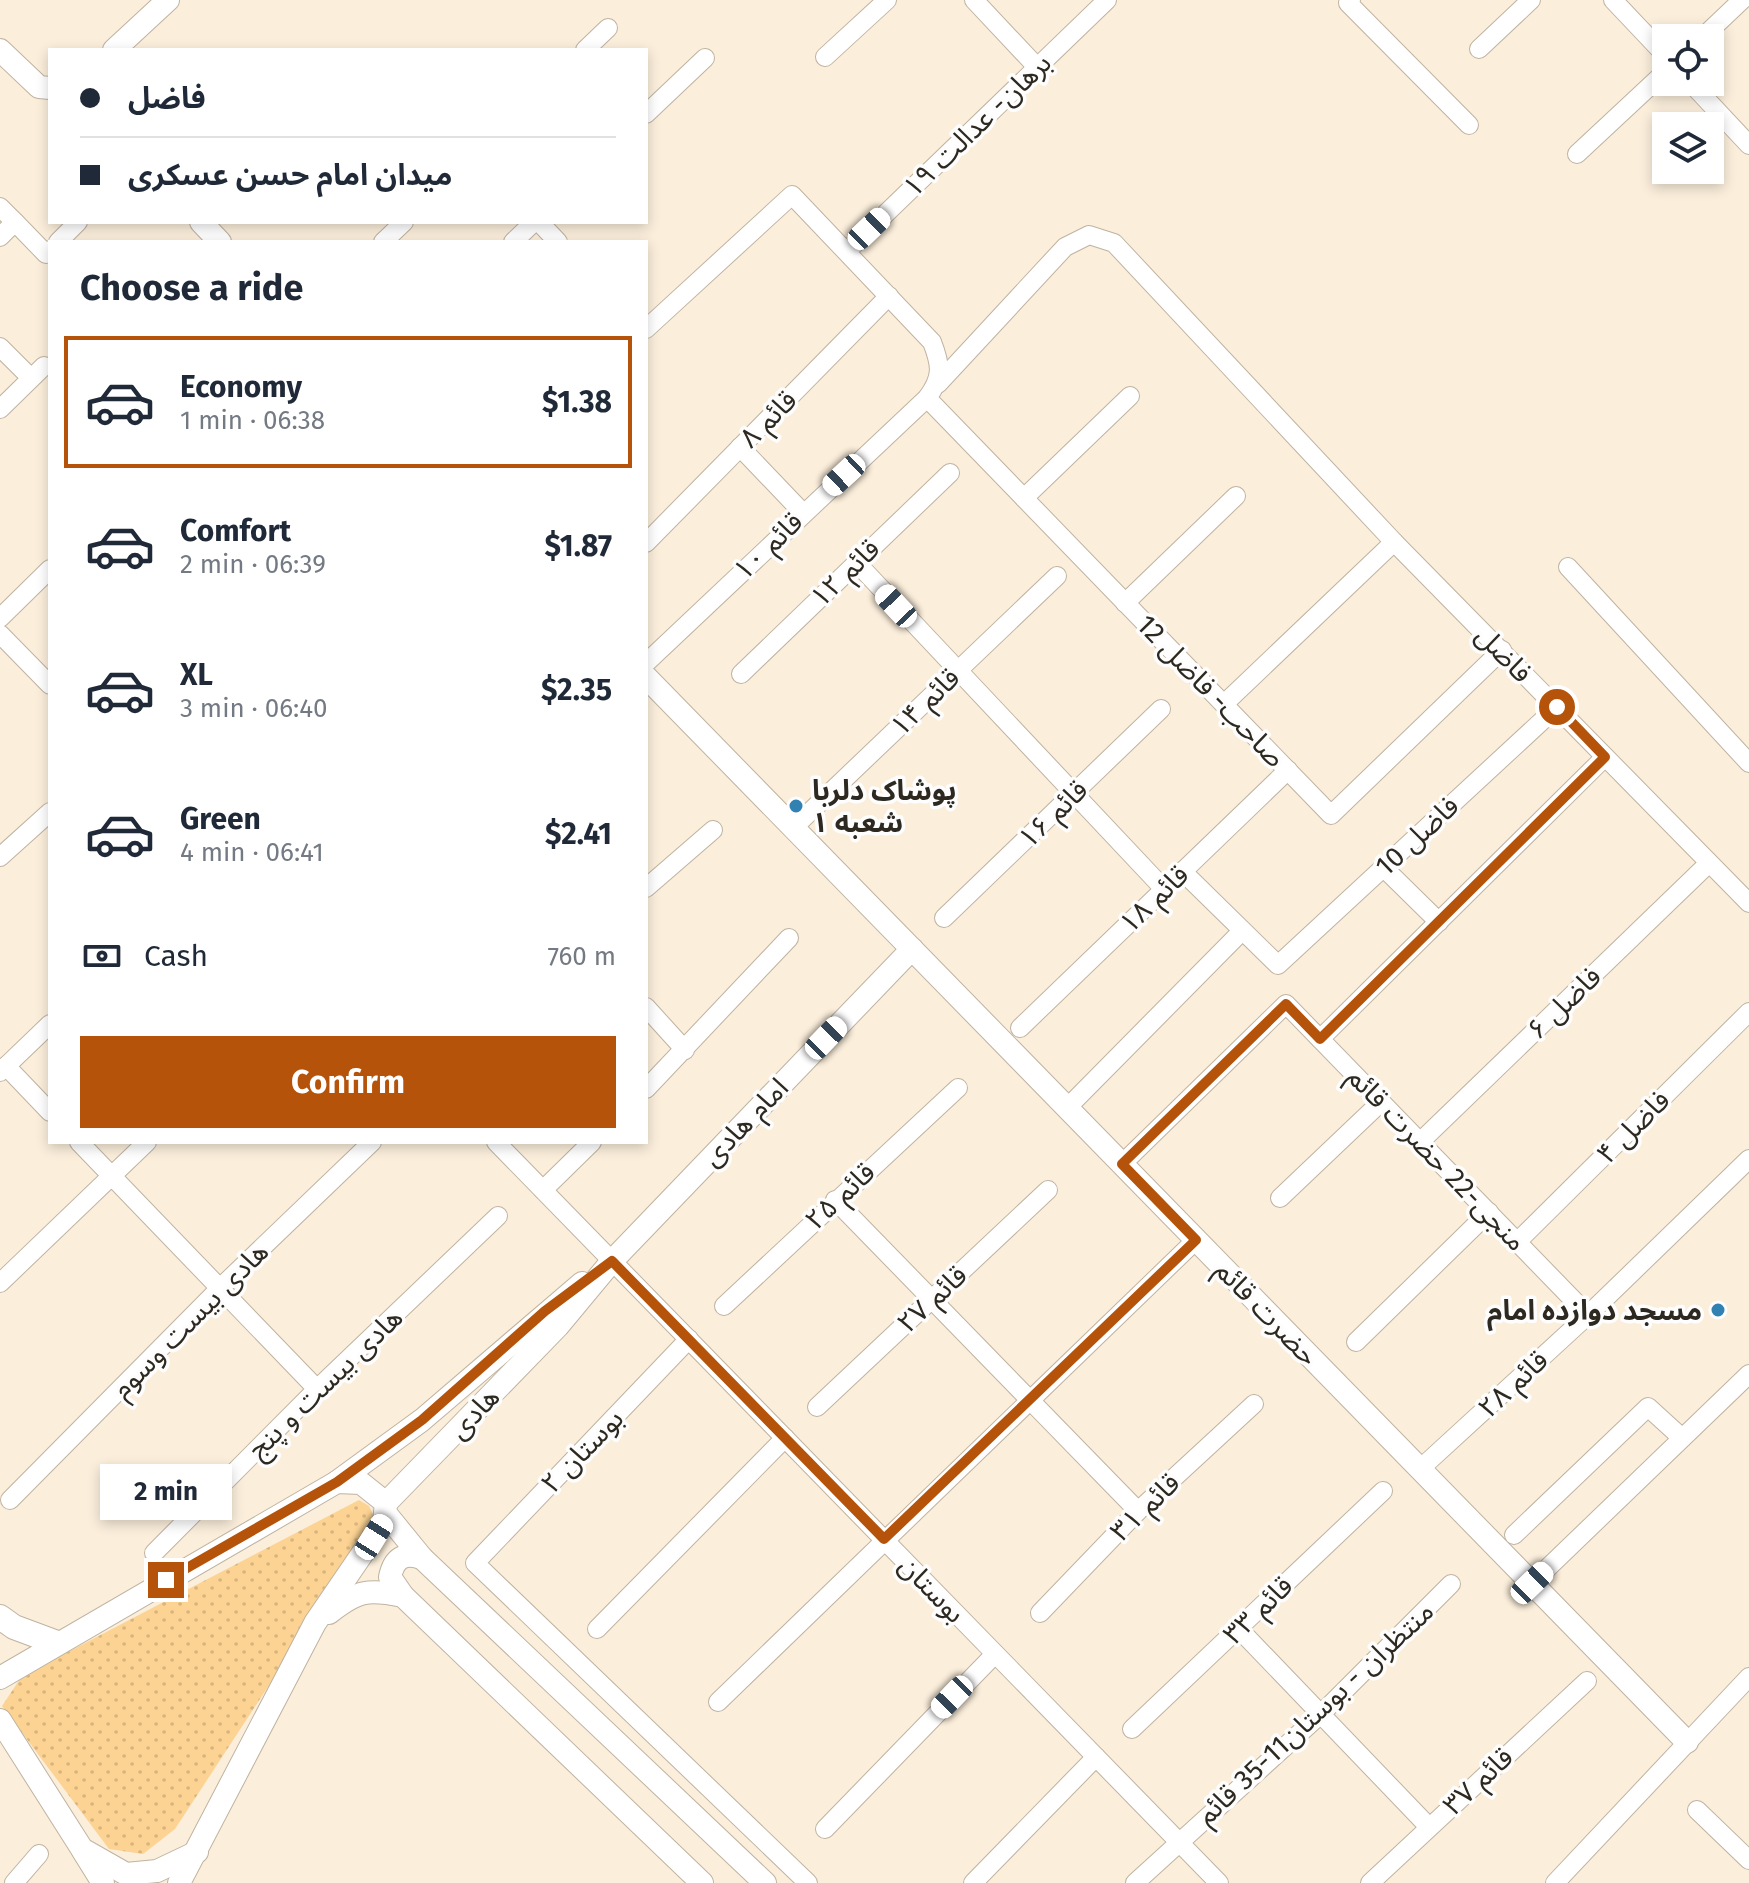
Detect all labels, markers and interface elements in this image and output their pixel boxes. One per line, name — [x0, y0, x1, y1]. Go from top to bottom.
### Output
map controls — [1652, 24, 1724, 184]
button: locate — [1652, 24, 1724, 96]
street label: برهان- عدالت ۱۹ — [896, 46, 1058, 204]
text: فاضل — [128, 80, 206, 116]
button: layers — [1652, 112, 1724, 184]
text: میدان امام حسن عسکری — [128, 157, 452, 193]
car — [843, 204, 895, 254]
text: Choose a ride — [80, 266, 303, 310]
icon: car — [84, 366, 156, 438]
text: Economy — [180, 369, 302, 405]
text: $1.38 — [542, 384, 612, 420]
street label: قائم ۸ — [733, 384, 807, 458]
text: 1 min · 06:38 — [180, 405, 325, 436]
car — [818, 450, 870, 500]
street label: قائم ۱۰ — [727, 505, 813, 590]
icon: car — [84, 510, 156, 582]
text: Comfort — [180, 513, 291, 549]
text: $1.87 — [544, 528, 612, 564]
street label: قائم ۱۲ — [804, 532, 890, 617]
text: 2 min · 06:39 — [180, 549, 326, 580]
car — [871, 580, 921, 632]
street label: صاحب- فاضل 12 — [1130, 608, 1292, 774]
street label: فاضل — [1469, 619, 1539, 689]
icon: car — [84, 654, 156, 726]
text: XL — [180, 657, 213, 693]
street label: قائم ۱۴ — [884, 661, 970, 746]
text: $2.35 — [541, 672, 612, 708]
route start — [1539, 689, 1575, 725]
text: 3 min · 06:40 — [180, 693, 328, 724]
street label: قائم ۱۶ — [1012, 773, 1098, 858]
place label: پوشاک دلربا شعبه ۱ — [812, 774, 957, 839]
street label: فاضل 10 — [1369, 789, 1465, 883]
marker: پوشاک دلربا شعبه ۱ — [787, 797, 805, 815]
icon: car — [84, 798, 156, 870]
text: Green — [180, 801, 261, 837]
text: $2.41 — [545, 816, 612, 852]
text: 4 min · 06:41 — [180, 837, 324, 868]
street label: قائم ۱۸ — [1113, 858, 1199, 943]
icon: cash — [80, 934, 124, 978]
text: Cash — [144, 938, 208, 974]
text: 760 m — [548, 941, 616, 972]
street label: فاضل ۶ — [1520, 960, 1608, 1046]
car — [801, 1012, 851, 1064]
button: Confirm — [80, 1036, 616, 1128]
street label: منجی-22 حضرت قائم — [1337, 1060, 1533, 1261]
street label: امام هادی — [695, 1071, 798, 1176]
street label: فاضل ۴ — [1590, 1084, 1676, 1170]
street label: قائم ۲۵ — [798, 1155, 885, 1240]
street label: هادی بیست وسوم — [105, 1235, 278, 1408]
street label: حضرت قائم — [1205, 1254, 1325, 1376]
street label: قائم ۲۷ — [890, 1258, 977, 1343]
place label: مسجد دوازده امام — [1487, 1294, 1702, 1332]
street label: هادی بیست و پنج — [241, 1301, 412, 1468]
marker: مسجد دوازده امام — [1709, 1301, 1727, 1319]
street label: قائم ۲۸ — [1471, 1343, 1558, 1428]
street label: هادی — [442, 1380, 506, 1446]
street label: بوستان ۲ — [534, 1402, 630, 1500]
callout: 2 min — [100, 1464, 232, 1520]
street label: قائم ۳۱ — [1104, 1466, 1190, 1551]
text: 2 min — [134, 1476, 198, 1507]
car — [351, 1510, 397, 1564]
street label: بوستان — [892, 1549, 972, 1629]
car — [1506, 1558, 1558, 1608]
route end — [148, 1562, 184, 1598]
street label: قائم ۳۳ — [1217, 1569, 1303, 1654]
street label: منتظران - بوستان11-35 قائم — [1190, 1595, 1444, 1835]
car — [927, 1671, 977, 1723]
street label: قائم ۳۷ — [1436, 1740, 1523, 1825]

